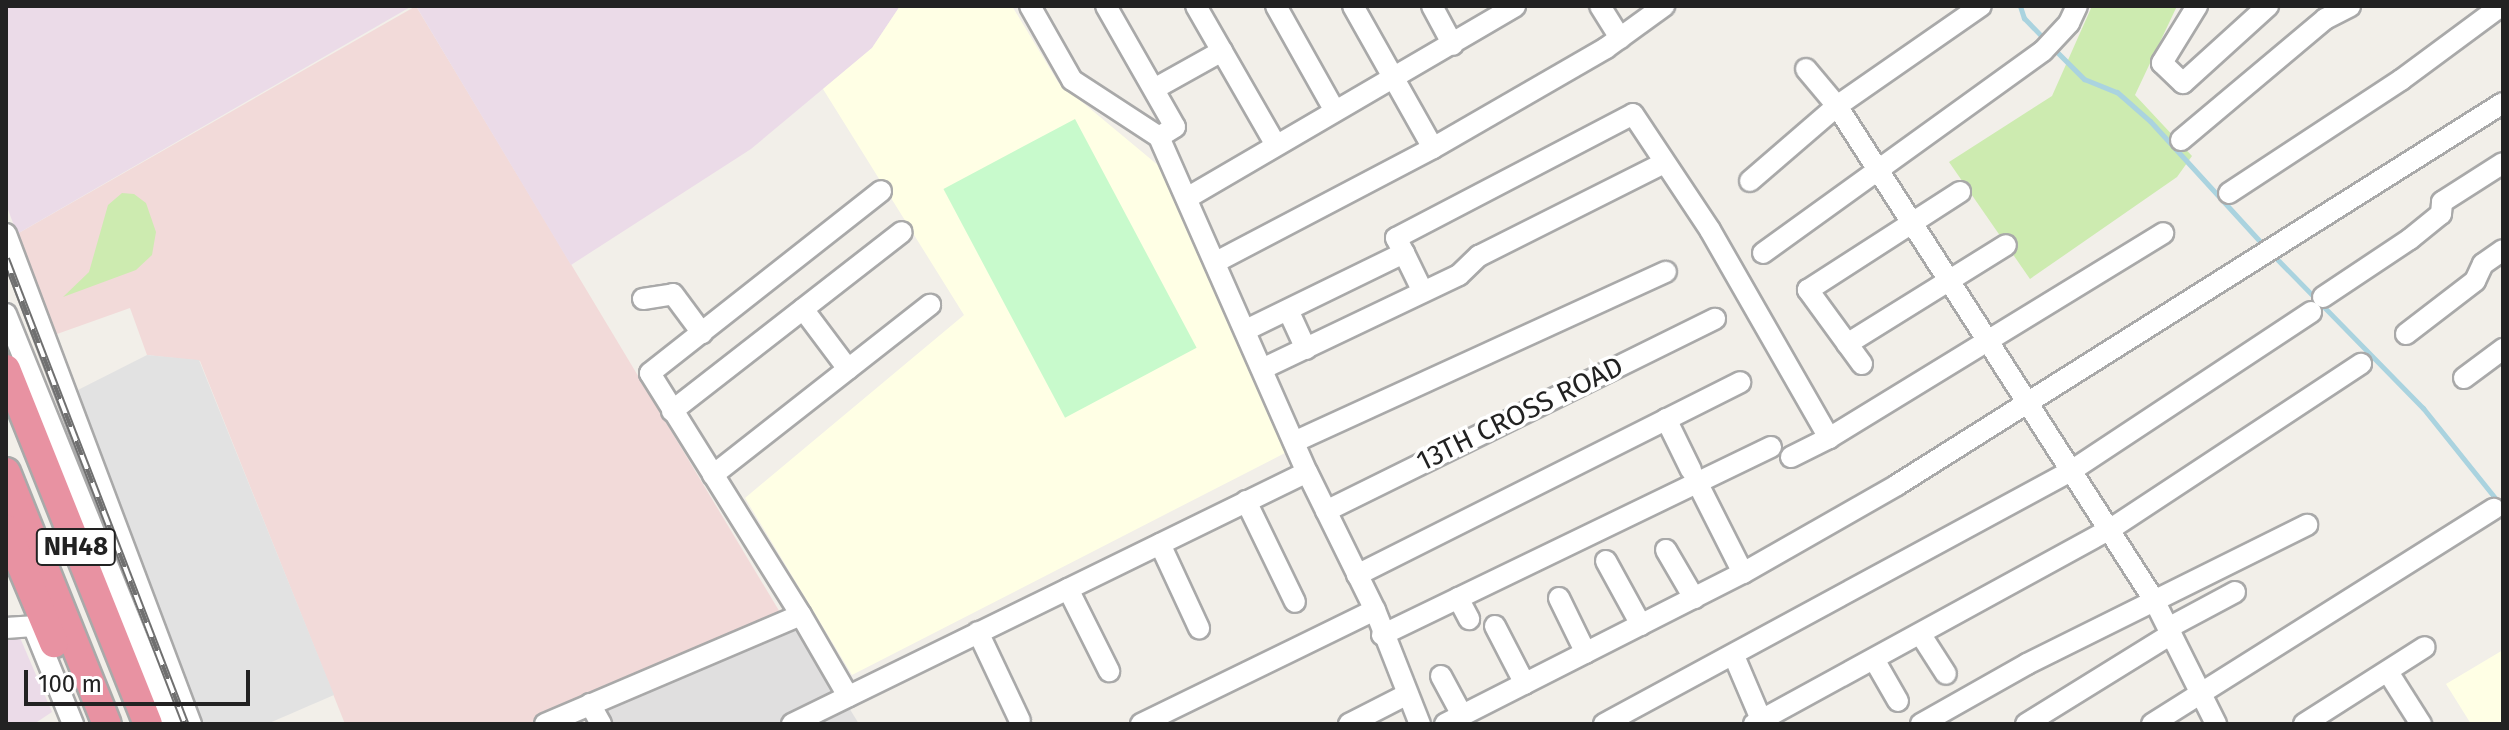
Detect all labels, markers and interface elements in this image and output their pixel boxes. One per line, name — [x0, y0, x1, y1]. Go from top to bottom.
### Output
street label: 13TH CROSS ROAD — [1411, 349, 1629, 479]
road number: NH48 — [34, 525, 118, 569]
scale bar — [28, 654, 254, 704]
text: 100 m — [38, 670, 102, 698]

